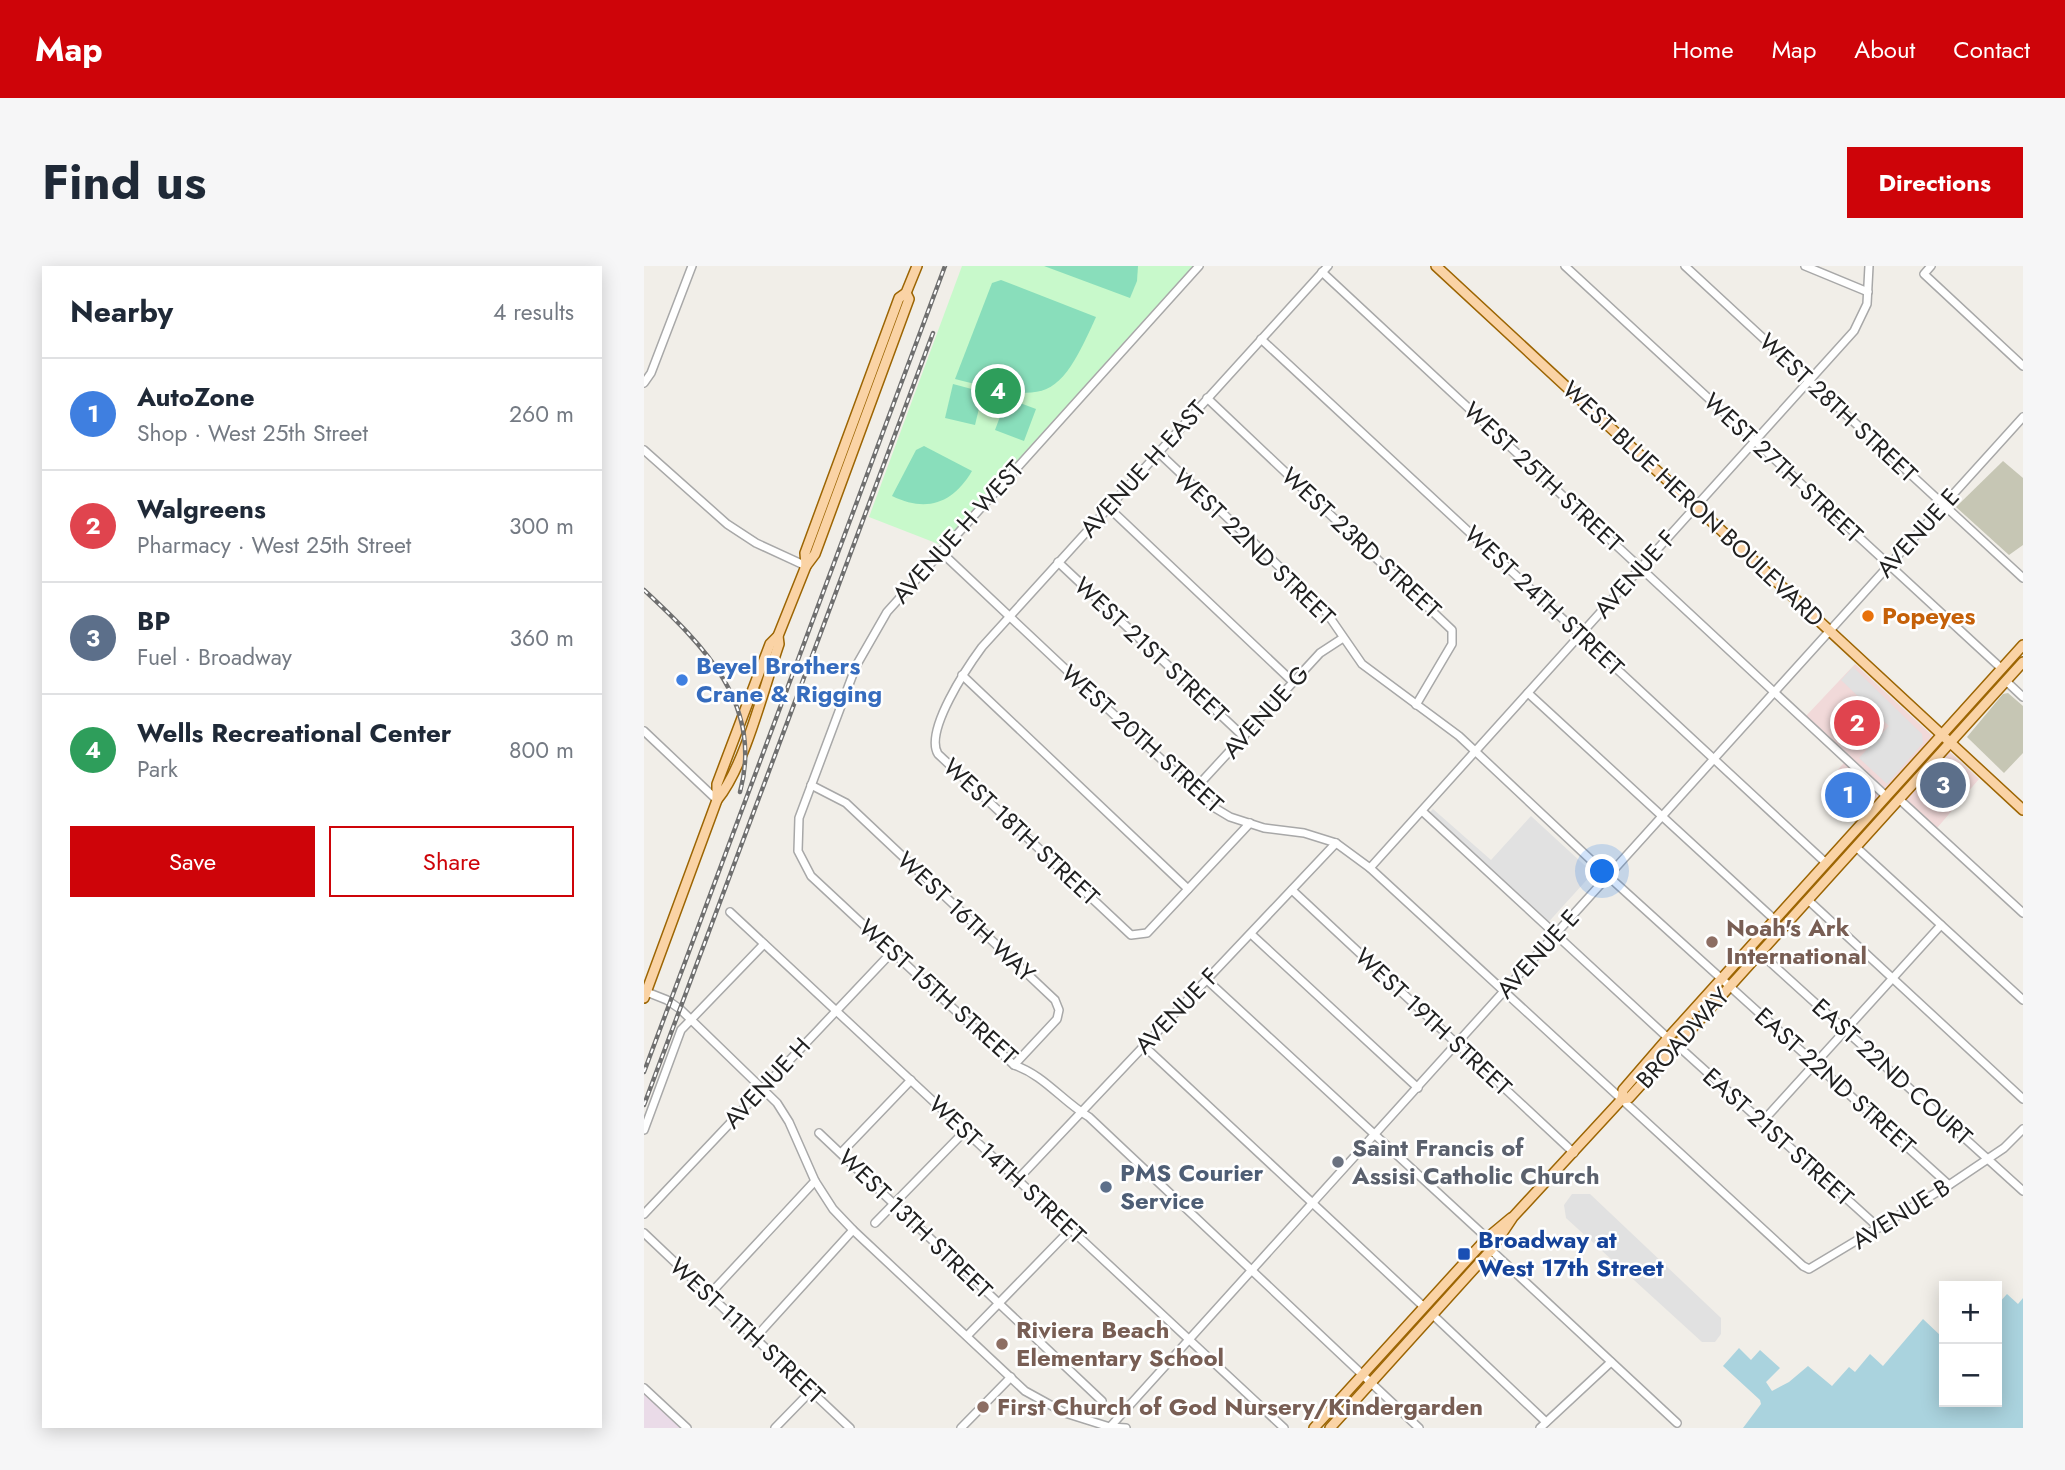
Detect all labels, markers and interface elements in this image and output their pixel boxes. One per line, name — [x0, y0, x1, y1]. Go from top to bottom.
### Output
text: Map — [35, 26, 103, 73]
text: Home — [1672, 32, 1734, 67]
text: Map — [1772, 32, 1816, 67]
text: About — [1854, 32, 1915, 67]
text: Contact — [1953, 32, 2030, 67]
text: Find us — [42, 147, 206, 217]
button: Directions — [1847, 147, 2023, 218]
text: Nearby — [70, 290, 173, 333]
text: 4 results — [493, 295, 574, 329]
street label: WEST 28TH STREET — [1751, 325, 1925, 490]
pin: 4 — [975, 365, 1021, 417]
street label: WEST BLUE HERON BOULEVARD — [1554, 372, 1832, 635]
text: AutoZone — [137, 378, 255, 416]
street label: WEST 27TH STREET — [1696, 384, 1871, 551]
street label: AVENUE H EAST — [1071, 392, 1214, 545]
street label: WEST 25TH STREET — [1456, 393, 1631, 560]
text: 1 — [87, 397, 99, 431]
text: 260 m — [509, 397, 574, 431]
text: Shop · West 25th Street — [137, 416, 368, 450]
street label: AVENUE H WEST — [884, 452, 1032, 611]
street label: WEST 23RD STREET — [1274, 459, 1449, 626]
street label: WEST 22ND STREET — [1166, 460, 1343, 633]
street label: AVENUE E — [1868, 480, 1967, 585]
text: Walgreens — [137, 490, 266, 528]
text: 2 — [85, 509, 101, 543]
text: 300 m — [509, 509, 574, 543]
street label: WEST 24TH STREET — [1457, 517, 1632, 684]
street label: AVENUE F — [1585, 522, 1684, 626]
text: Pharmacy · West 25th Street — [137, 528, 411, 562]
street label: WEST 21ST STREET — [1066, 569, 1236, 731]
place label: Popeyes — [1882, 598, 1975, 633]
text: BP — [137, 602, 170, 640]
marker: Popeyes — [1860, 608, 1876, 624]
text: 3 — [86, 621, 100, 655]
text: 360 m — [510, 621, 574, 655]
text: Fuel · Broadway — [137, 640, 292, 674]
place label: Beyel Brothers Crane & Rigging — [696, 648, 882, 711]
street label: WEST 20TH STREET — [1054, 656, 1231, 821]
street label: AVENUE G — [1214, 657, 1317, 766]
marker: Beyel Brothers Crane & Rigging — [674, 672, 690, 688]
pin: 2 — [1834, 697, 1880, 749]
text: Wells Recreational Center — [137, 714, 451, 752]
text: 4 — [85, 733, 101, 767]
text: 800 m — [509, 733, 574, 767]
street label: WEST 18TH STREET — [935, 750, 1107, 913]
text: Park — [137, 752, 178, 786]
pin: 3 — [1920, 759, 1966, 811]
pin: 1 — [1825, 769, 1871, 821]
button: Save — [70, 826, 315, 897]
button: Share — [329, 826, 574, 897]
street label: WEST 16TH WAY — [889, 843, 1044, 990]
your location — [1585, 854, 1619, 888]
street label: AVENUE E — [1488, 901, 1587, 1006]
street label: WEST 15TH STREET — [851, 910, 1026, 1073]
place label: Noah's Ark International — [1726, 910, 1867, 973]
marker: Noah's Ark International — [1704, 934, 1720, 950]
street label: WEST 19TH STREET — [1347, 940, 1520, 1104]
street label: AVENUE F — [1126, 959, 1227, 1062]
street label: BROADWAY — [1628, 979, 1738, 1096]
street label: EAST 22ND COURT — [1804, 990, 1980, 1153]
street label: EAST 22ND STREET — [1747, 999, 1923, 1162]
street label: AVENUE H — [715, 1029, 818, 1136]
street label: EAST 21ST STREET — [1695, 1059, 1861, 1214]
street label: WEST 14TH STREET — [921, 1087, 1094, 1252]
place label: Saint Francis of Assisi Catholic Church — [1351, 1130, 1600, 1193]
street label: WEST 13TH STREET — [830, 1141, 1000, 1307]
marker: Saint Francis of Assisi Catholic Church — [1330, 1154, 1346, 1170]
place label: PMS Courier Service — [1120, 1155, 1264, 1218]
street label: AVENUE B — [1845, 1170, 1957, 1258]
marker: PMS Courier Service — [1098, 1179, 1114, 1195]
place label: Broadway at West 17th Street — [1478, 1222, 1664, 1285]
marker: Broadway at West 17th Street — [1456, 1246, 1472, 1262]
street label: WEST 11TH STREET — [662, 1249, 833, 1412]
map controls — [1939, 1281, 2002, 1407]
button: + — [1939, 1281, 2002, 1344]
place label: Riviera Beach Elementary School — [1016, 1312, 1224, 1375]
marker: Riviera Beach Elementary School — [994, 1336, 1010, 1352]
button: − — [1939, 1344, 2002, 1407]
place label: First Church of God Nursery/Kindergarden — [997, 1389, 1483, 1424]
marker: First Church of God Nursery/Kindergarden — [975, 1399, 991, 1415]

